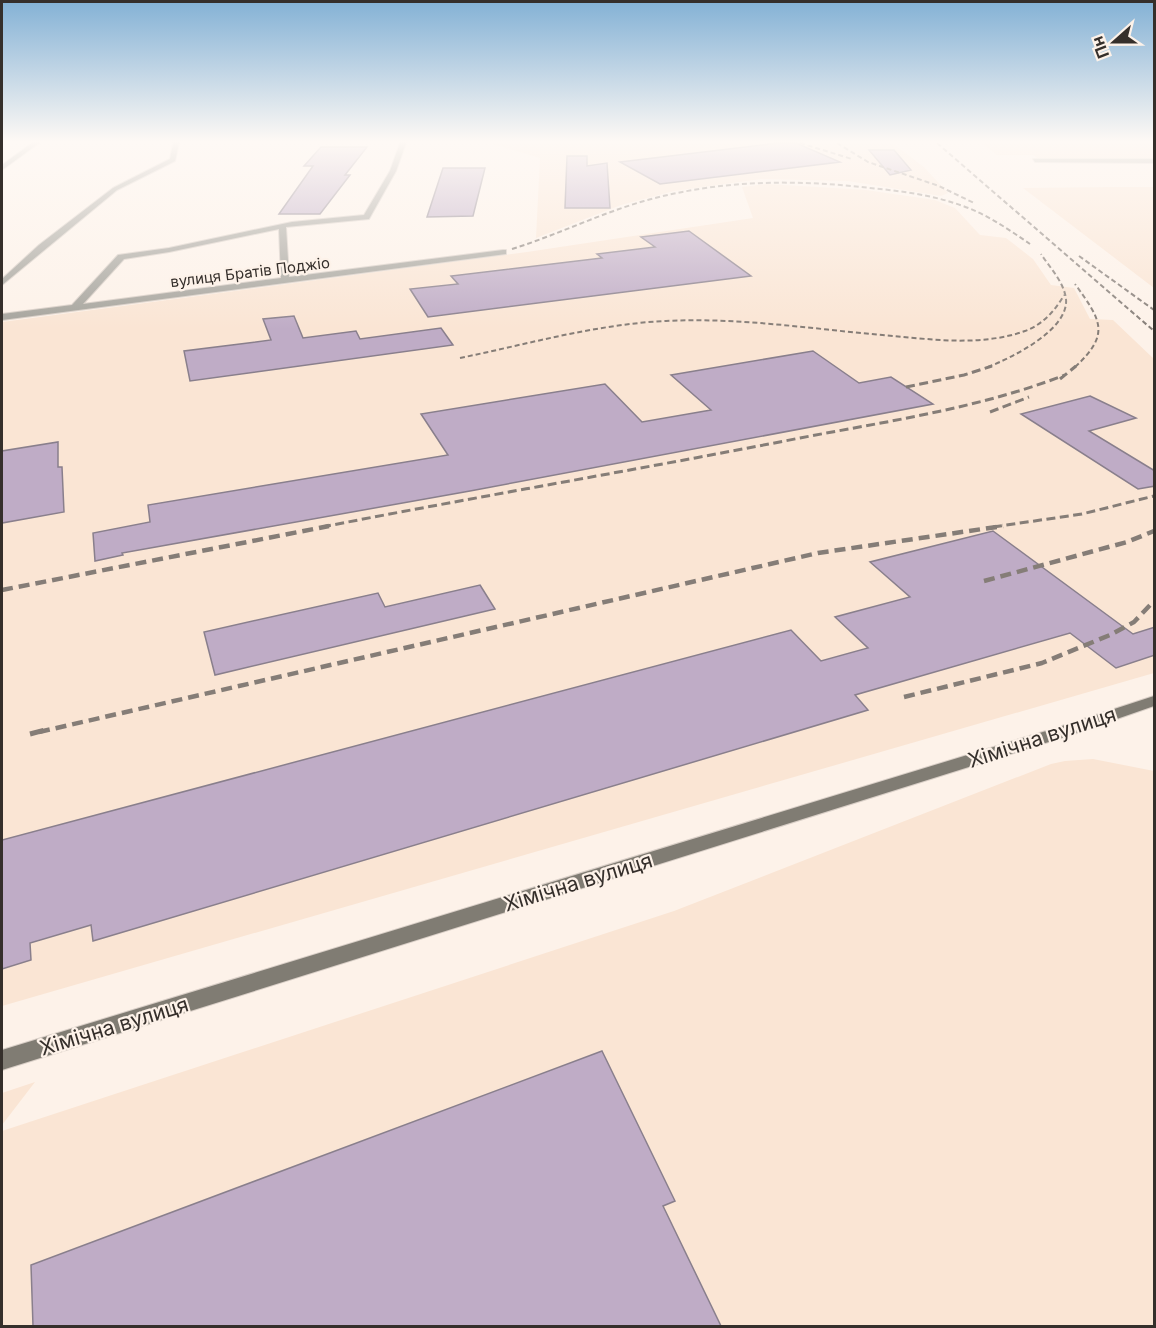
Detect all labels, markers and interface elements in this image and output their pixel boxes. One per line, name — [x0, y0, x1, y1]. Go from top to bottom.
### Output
north arrow — [1084, 12, 1144, 72]
text: Пн — [1087, 34, 1113, 61]
street label: вулиця Братів Поджіо — [169, 253, 331, 291]
street label: Хімічна вулиця — [965, 701, 1119, 773]
street label: Хімічна вулиця — [501, 847, 655, 917]
street label: Хімічна вулиця — [37, 991, 191, 1061]

